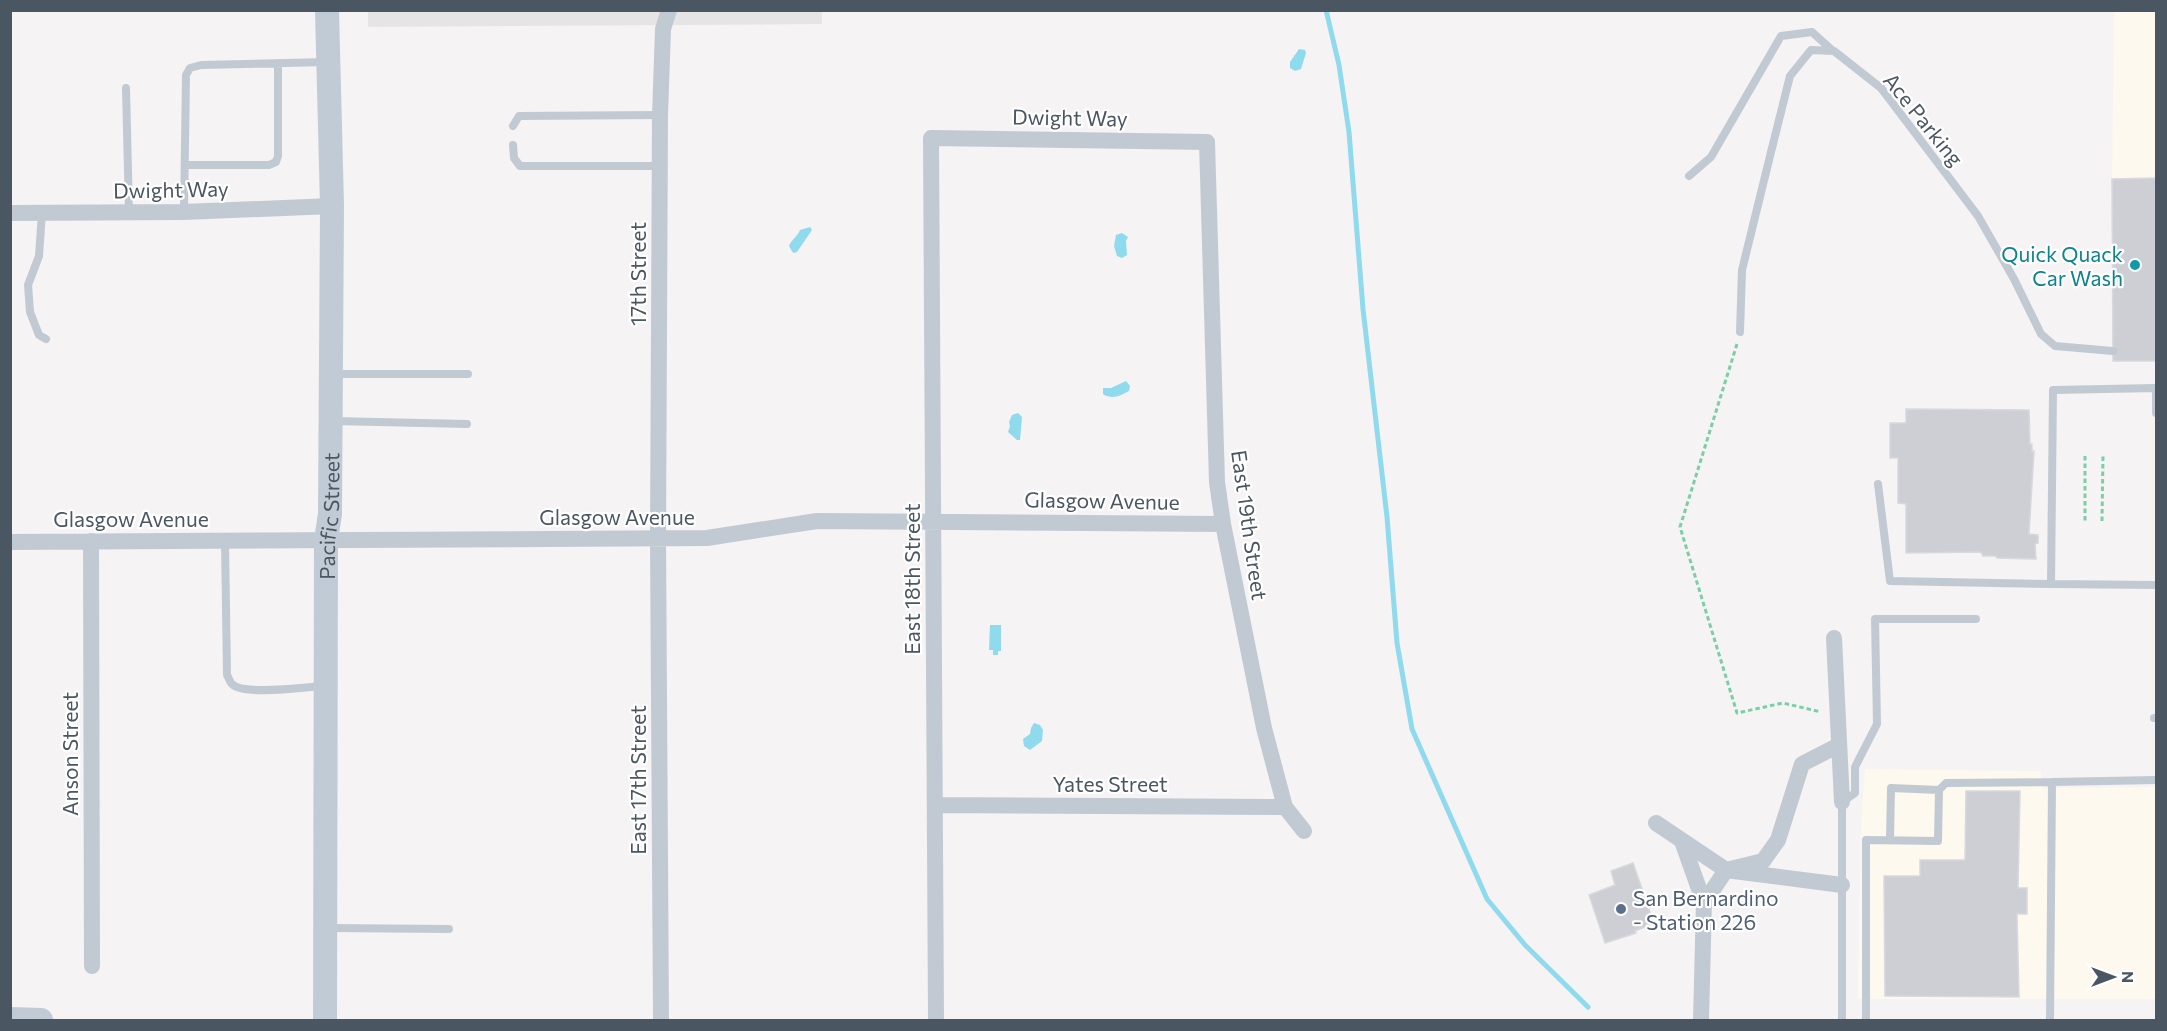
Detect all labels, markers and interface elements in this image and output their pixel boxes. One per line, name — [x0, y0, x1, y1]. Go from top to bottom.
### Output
street label: Ace Parking — [1879, 68, 1969, 170]
street label: Dwight Way — [1012, 103, 1128, 131]
street label: Dwight Way — [113, 175, 229, 203]
street label: 17th Street — [625, 222, 650, 326]
place label: Quick Quack Car Wash — [2001, 241, 2123, 290]
marker: Quick Quack Car Wash — [2128, 258, 2142, 272]
street label: East 19th Street — [1227, 448, 1273, 602]
street label: Pacific Street — [313, 452, 343, 580]
street label: Glasgow Avenue — [1024, 486, 1180, 514]
street label: East 18th Street — [899, 503, 924, 655]
street label: Glasgow Avenue — [539, 504, 695, 529]
street label: Glasgow Avenue — [53, 506, 209, 531]
street label: Anson Street — [57, 692, 82, 816]
street label: East 17th Street — [625, 705, 650, 855]
street label: Yates Street — [1052, 771, 1168, 796]
place label: San Bernardino - Station 226 — [1633, 885, 1779, 934]
marker: San Bernardino - Station 226 — [1614, 902, 1628, 916]
north arrow — [2083, 947, 2143, 1007]
text: N — [2119, 971, 2138, 983]

